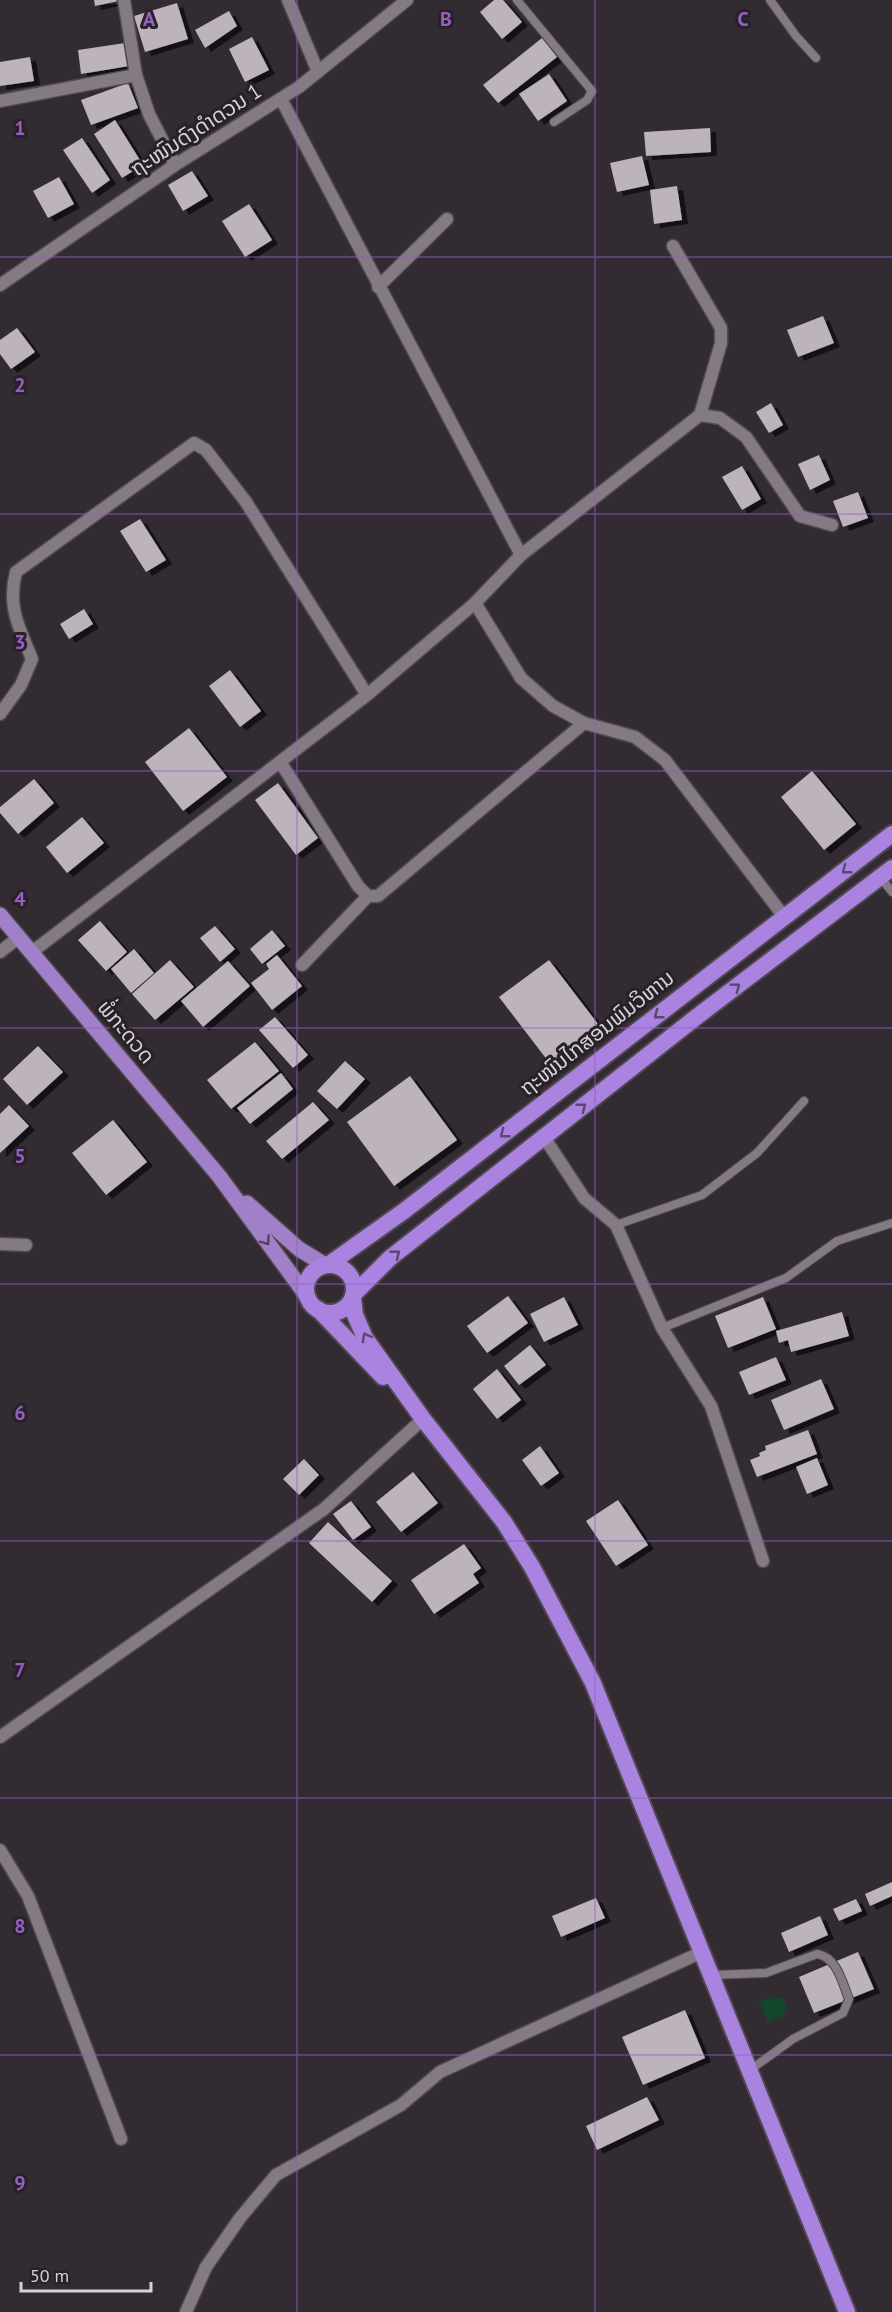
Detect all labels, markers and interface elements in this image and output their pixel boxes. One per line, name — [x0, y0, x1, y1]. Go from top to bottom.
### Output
text: A — [143, 6, 156, 32]
text: B — [440, 6, 452, 32]
text: C — [737, 6, 749, 32]
street label: ຖະໜົນດົງດຳດວນ 1 — [125, 77, 266, 182]
text: 1 — [14, 115, 26, 141]
text: 2 — [14, 372, 26, 398]
text: 3 — [14, 629, 26, 655]
one-way arrow — [842, 862, 853, 873]
text: 4 — [14, 886, 26, 912]
street label: ຖະໜົນໄກສອນພົມວິຫານ — [514, 964, 679, 1101]
one-way arrow — [729, 983, 740, 994]
street label: ພໍ່ກະດວດ — [92, 993, 162, 1069]
one-way arrow — [654, 1007, 665, 1018]
one-way arrow — [576, 1103, 587, 1114]
one-way arrow — [500, 1127, 511, 1138]
text: 5 — [14, 1143, 26, 1169]
one-way arrow — [259, 1234, 270, 1245]
one-way arrow — [389, 1250, 400, 1261]
one-way arrow — [362, 1332, 373, 1343]
text: 6 — [14, 1400, 26, 1426]
text: 7 — [14, 1657, 26, 1683]
text: 8 — [14, 1913, 26, 1939]
text: 9 — [14, 2170, 26, 2196]
scale bar — [21, 2255, 152, 2293]
text: 50 m — [30, 2264, 69, 2287]

